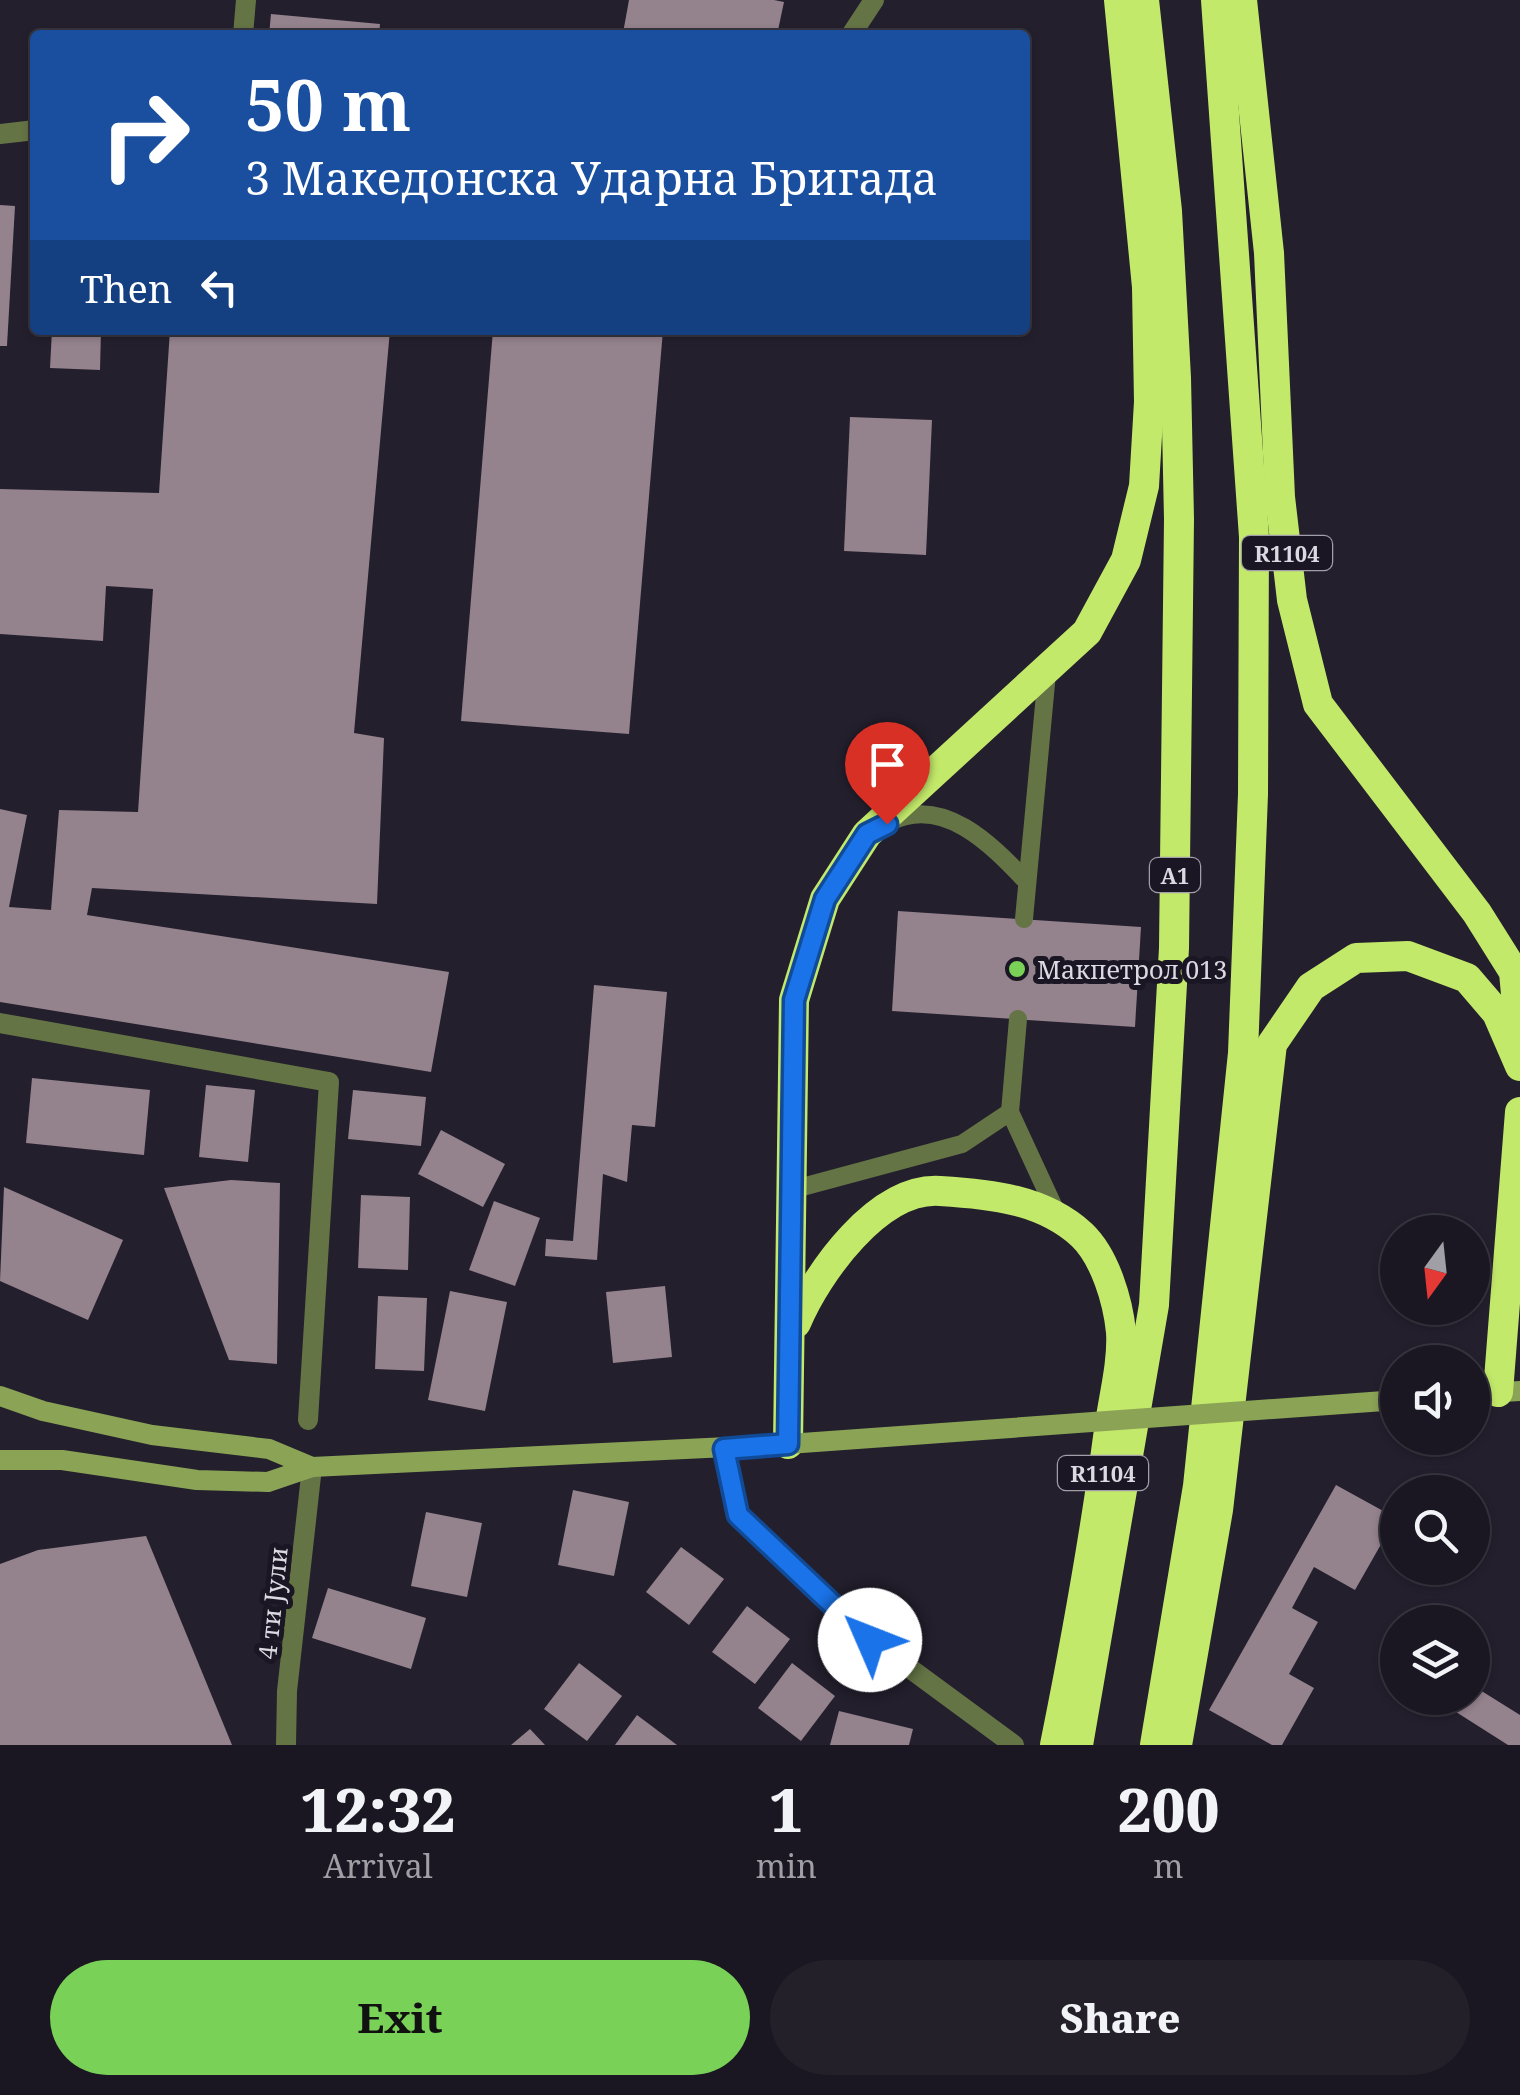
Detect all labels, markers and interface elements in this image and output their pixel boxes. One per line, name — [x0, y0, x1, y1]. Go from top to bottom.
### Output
text: 50 m — [245, 56, 411, 152]
icon: right — [80, 70, 210, 200]
text: 3 Македонска Ударна Бригада — [245, 147, 938, 208]
icon: left — [192, 260, 247, 315]
text: Then — [80, 262, 172, 314]
road number: R1104 — [1242, 536, 1332, 570]
pin — [845, 722, 930, 825]
icon: arrive — [860, 737, 915, 792]
road number: A1 — [1150, 858, 1200, 892]
place label: Макпетрол 013 — [1037, 952, 1227, 986]
marker: Макпетрол 013 — [1006, 958, 1028, 980]
north arrow — [1380, 1215, 1490, 1325]
map controls — [1380, 1215, 1490, 1715]
button: sound — [1380, 1345, 1490, 1455]
road number: R1104 — [1058, 1456, 1148, 1490]
button: search — [1380, 1475, 1490, 1585]
street label: 4 ти Јули — [249, 1545, 295, 1661]
position arrow — [818, 1588, 922, 1692]
button: layers — [1380, 1605, 1490, 1715]
text: 12:32 — [301, 1768, 455, 1850]
text: 1 — [769, 1768, 803, 1850]
text: 200 — [1117, 1768, 1219, 1850]
text: Arrival — [323, 1844, 433, 1887]
text: min — [756, 1844, 817, 1887]
text: m — [1153, 1844, 1184, 1887]
button: Exit — [50, 1960, 750, 2075]
button: Share — [770, 1960, 1470, 2075]

